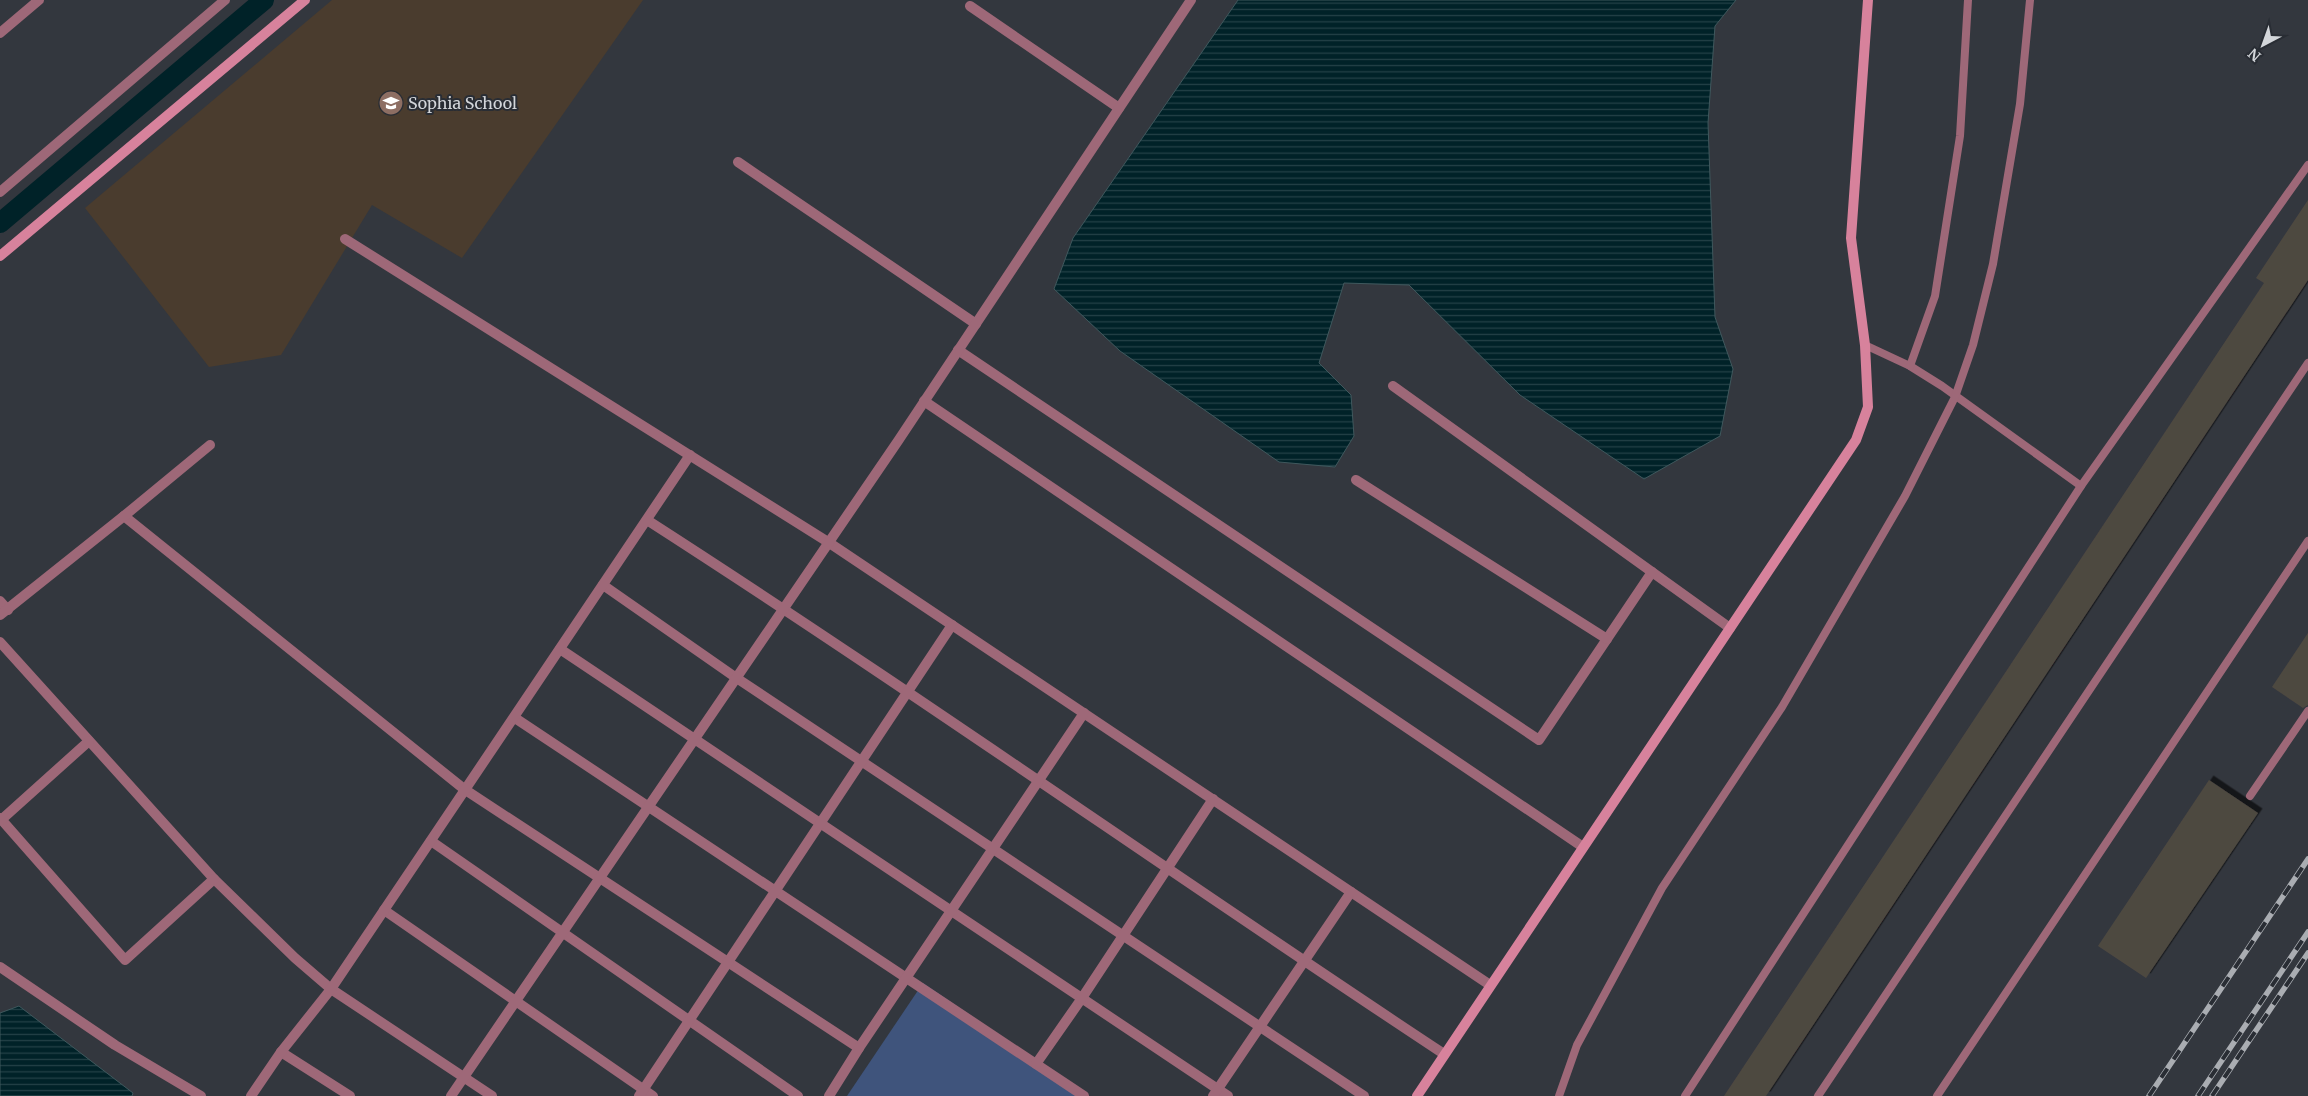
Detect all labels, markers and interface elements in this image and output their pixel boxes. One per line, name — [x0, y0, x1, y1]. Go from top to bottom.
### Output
north arrow — [2238, 20, 2288, 70]
text: N — [2244, 44, 2265, 65]
school or university icon: Sophia School — [378, 90, 404, 116]
place label: Sophia School — [408, 93, 517, 113]

